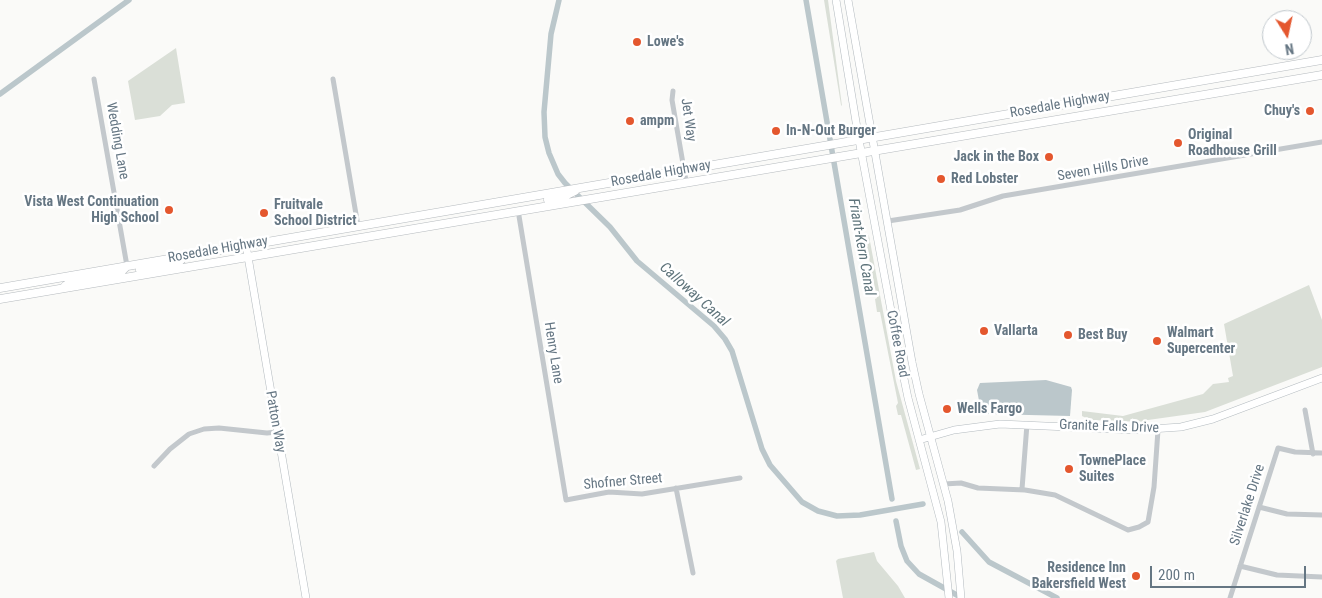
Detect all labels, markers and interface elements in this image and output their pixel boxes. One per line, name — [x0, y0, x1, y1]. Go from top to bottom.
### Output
north arrow — [1262, 10, 1312, 60]
place label: Lowe's — [647, 34, 684, 50]
marker: Lowe's — [631, 36, 643, 48]
text: N — [1284, 40, 1295, 57]
street label: Rosedale Highway — [1009, 88, 1111, 122]
street label: Jet Way — [677, 97, 699, 143]
street label: Wedding Lane — [102, 101, 132, 181]
place label: Chuy's — [1264, 103, 1300, 119]
marker: Chuy's — [1304, 105, 1316, 117]
place label: ampm — [640, 113, 674, 129]
marker: ampm — [624, 115, 636, 127]
place label: In-N-Out Burger — [786, 123, 876, 139]
marker: In-N-Out Burger — [770, 125, 782, 137]
place label: Original Roadhouse Grill — [1188, 127, 1277, 160]
marker: Original Roadhouse Grill — [1172, 137, 1184, 149]
place label: Jack in the Box — [953, 149, 1039, 165]
marker: Jack in the Box — [1043, 151, 1055, 163]
street label: Seven Hills Drive — [1056, 153, 1150, 185]
street label: Rosedale Highway — [610, 157, 712, 191]
place label: Red Lobster — [951, 171, 1018, 187]
marker: Red Lobster — [935, 173, 947, 185]
place label: Vista West Continuation High School — [24, 194, 159, 226]
place label: Fruitvale School District — [274, 197, 357, 230]
water label: Friant-Kern Canal — [844, 197, 878, 297]
marker: Vista West Continuation High School — [163, 204, 175, 216]
marker: Fruitvale School District — [258, 207, 270, 219]
street label: Rosedale Highway — [167, 233, 269, 267]
water label: Calloway Canal — [655, 259, 733, 331]
street label: Coffee Road — [882, 309, 912, 379]
street label: Henry Lane — [540, 321, 566, 385]
place label: Vallarta — [994, 323, 1038, 339]
marker: Vallarta — [978, 325, 990, 337]
place label: Walmart Supercenter — [1167, 325, 1235, 358]
place label: Best Buy — [1078, 327, 1127, 343]
marker: Best Buy — [1062, 329, 1074, 341]
marker: Walmart Supercenter — [1151, 335, 1163, 347]
street label: Patton Way — [261, 390, 289, 454]
place label: Wells Fargo — [957, 401, 1022, 417]
marker: Wells Fargo — [941, 403, 953, 415]
street label: Granite Falls Drive — [1059, 417, 1159, 437]
place label: TownePlace Suites — [1079, 453, 1146, 486]
street label: Silverlake Drive — [1227, 462, 1269, 548]
marker: TownePlace Suites — [1063, 463, 1075, 475]
street label: Shofner Street — [583, 470, 663, 494]
scale bar — [1152, 556, 1308, 588]
place label: Residence Inn Bakersfield West — [1032, 560, 1126, 592]
text: 200 m — [1158, 566, 1195, 584]
marker: Residence Inn Bakersfield West — [1130, 570, 1142, 582]

